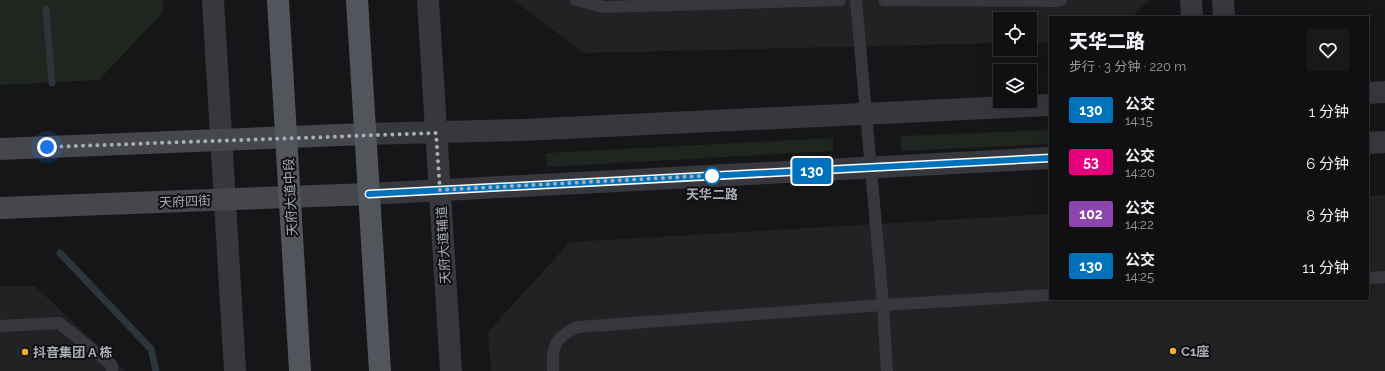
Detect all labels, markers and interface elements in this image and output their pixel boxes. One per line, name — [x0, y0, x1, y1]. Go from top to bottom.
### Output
map controls — [993, 12, 1037, 108]
button: locate — [993, 12, 1037, 56]
button: heart — [1307, 29, 1349, 71]
text: 天华二路 — [1069, 30, 1145, 52]
text: 步行 · 3 分钟 · 220 m — [1069, 59, 1186, 74]
button: layers — [993, 64, 1037, 108]
text: 公交 — [1125, 95, 1155, 113]
text: 130 — [1079, 102, 1103, 118]
text: 1 分钟 — [1309, 103, 1349, 121]
text: 14:15 — [1125, 113, 1153, 128]
your location — [37, 137, 57, 157]
text: 公交 — [1125, 147, 1155, 165]
text: 53 — [1083, 154, 1099, 170]
text: 6 分钟 — [1306, 155, 1349, 173]
street label: 天府大道中段 — [281, 158, 300, 236]
line badge: 130 — [789, 158, 835, 184]
text: 130 — [800, 163, 824, 179]
text: 14:20 — [1125, 165, 1155, 180]
marker: 天华二路 — [703, 167, 721, 185]
place label: 天华二路 — [686, 187, 738, 202]
street label: 天府四街 — [159, 193, 211, 210]
text: 公交 — [1125, 199, 1155, 217]
street label: 天府大道辅道 — [434, 206, 453, 284]
text: 102 — [1079, 206, 1103, 222]
text: 8 分钟 — [1306, 207, 1349, 225]
text: 14:22 — [1125, 217, 1154, 232]
text: 公交 — [1125, 251, 1155, 269]
text: 130 — [1079, 258, 1103, 274]
text: 11 分钟 — [1302, 259, 1349, 277]
text: 14:25 — [1125, 269, 1154, 284]
place label: C1座 — [1181, 344, 1209, 359]
place label: 抖音集团 A 栋 — [33, 345, 113, 360]
marker: C1座 — [1168, 346, 1178, 356]
marker: 抖音集团 A 栋 — [20, 347, 30, 357]

